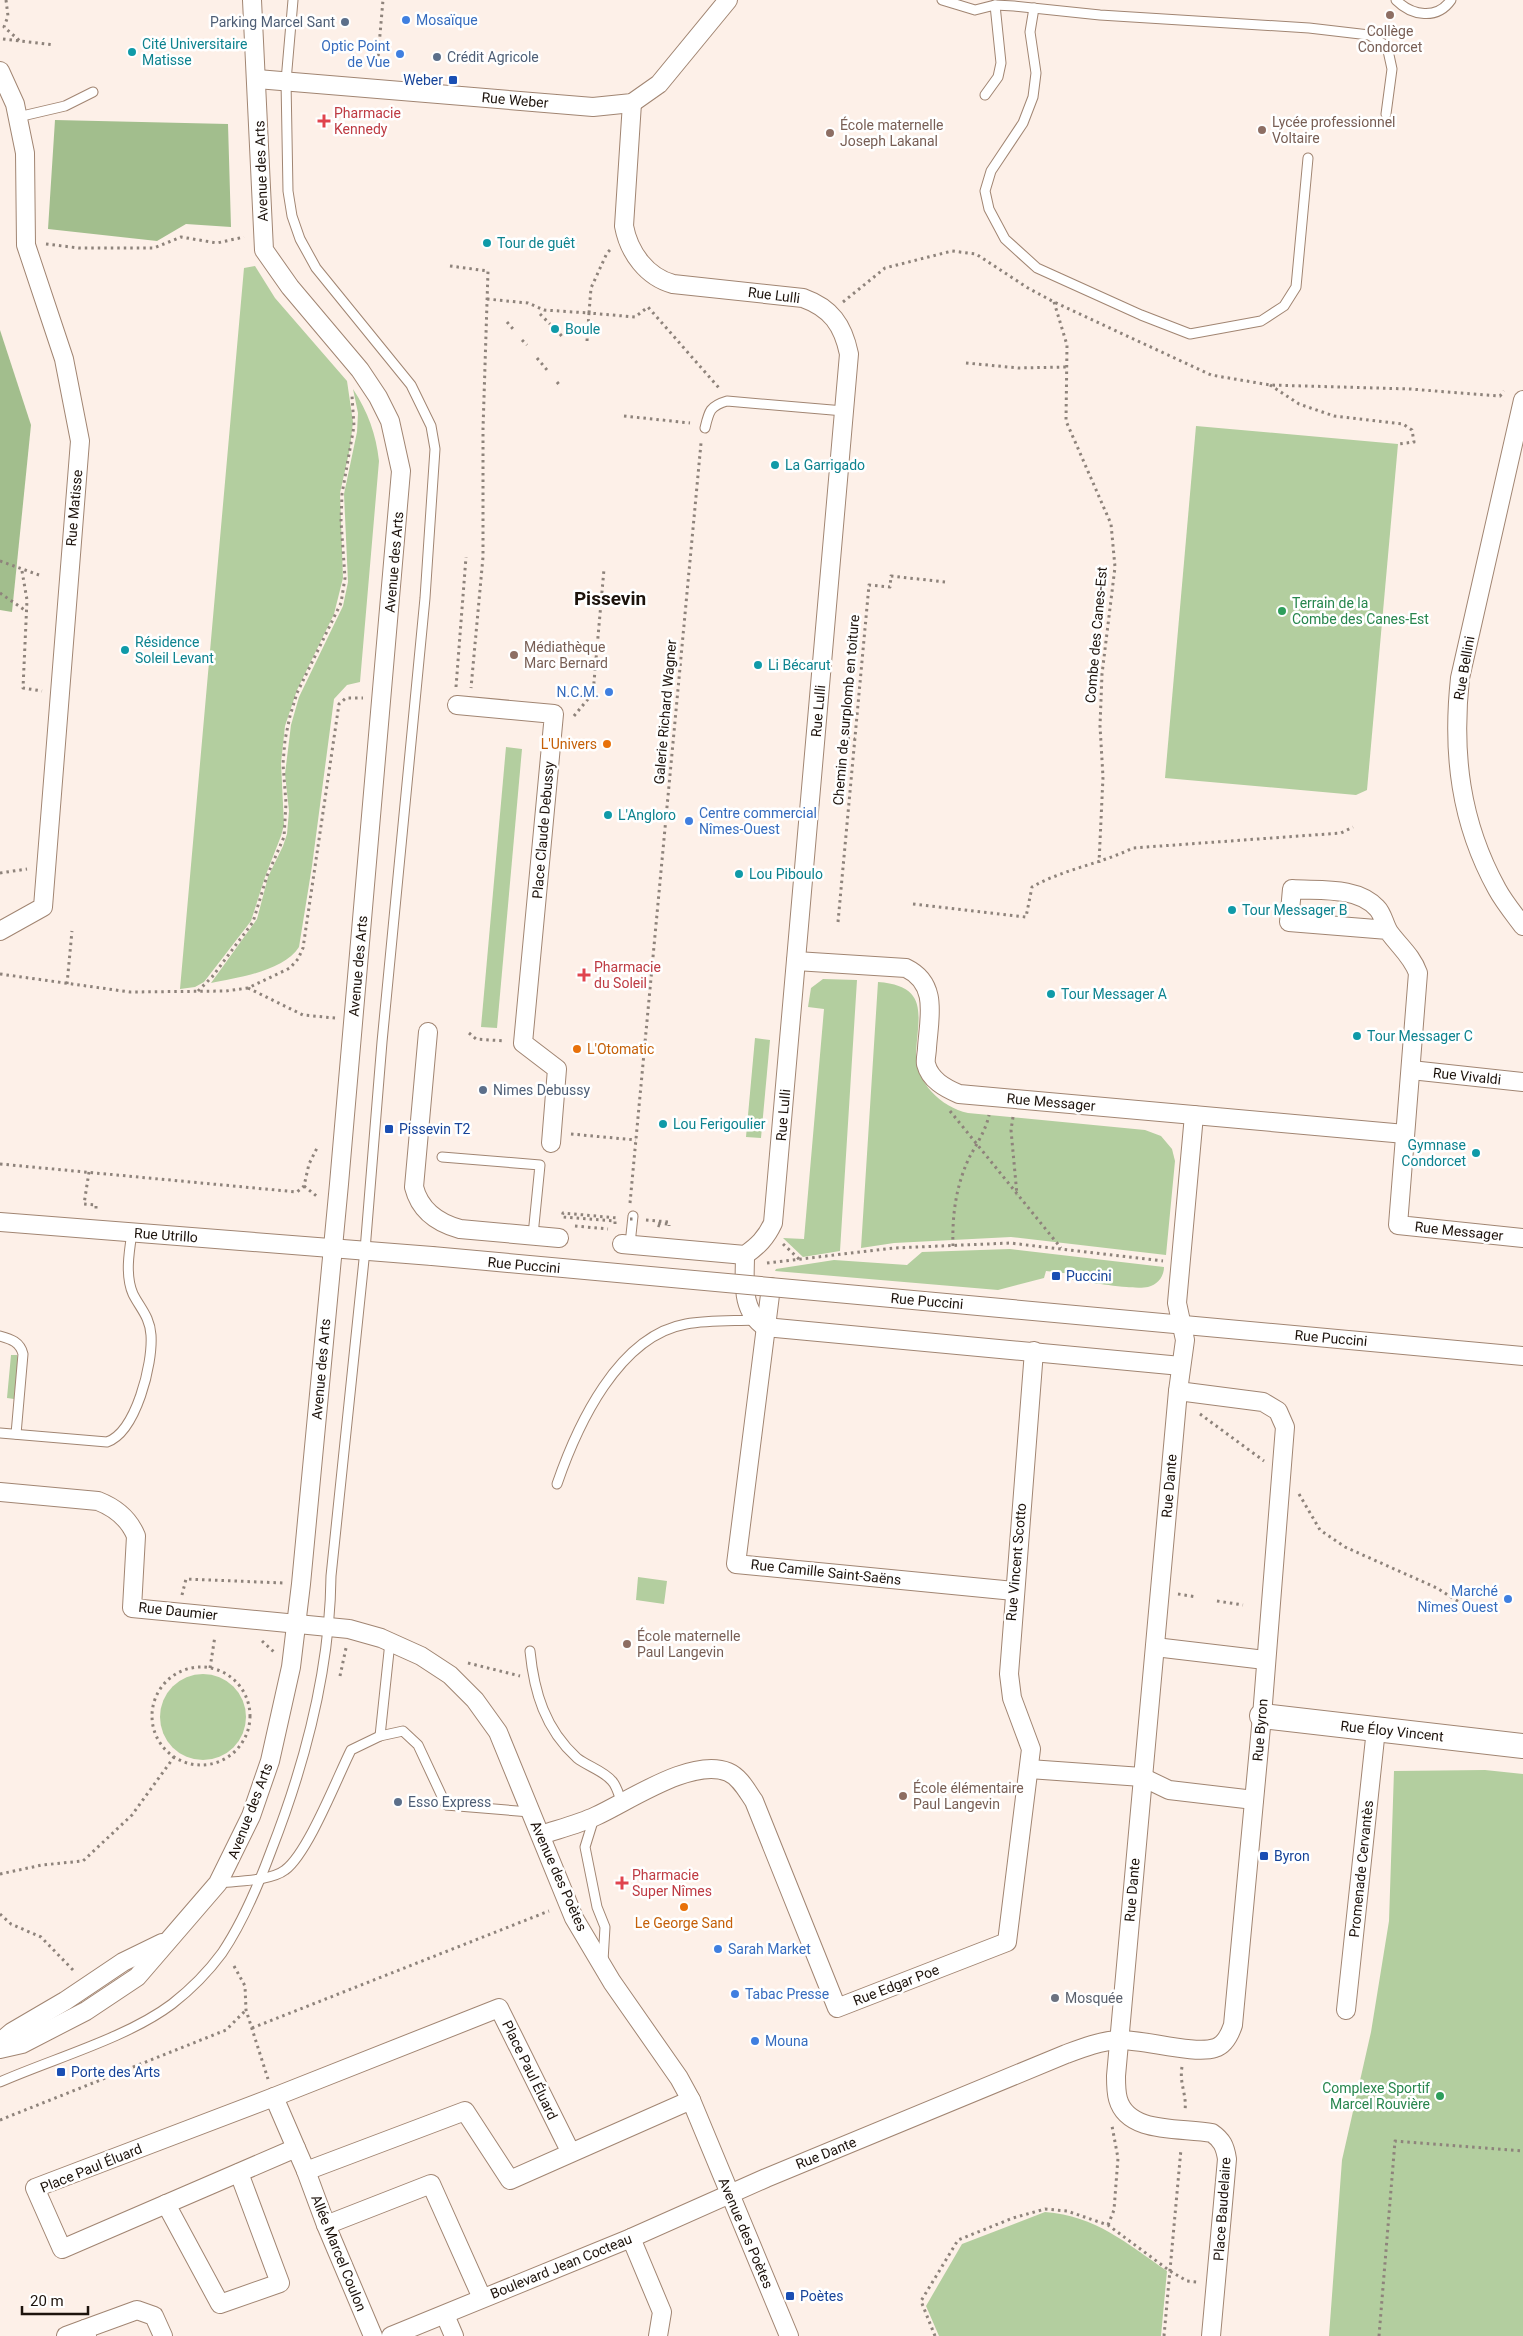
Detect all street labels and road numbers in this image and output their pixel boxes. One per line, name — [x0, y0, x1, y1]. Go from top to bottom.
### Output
street label: Rue Weber — [481, 89, 549, 111]
street label: Avenue des Arts — [251, 120, 271, 222]
street label: Rue Lulli — [747, 284, 801, 306]
street label: Rue Matisse — [63, 469, 85, 547]
street label: Avenue des Arts — [382, 511, 406, 613]
street label: Combe des Canes-Est — [1082, 566, 1110, 704]
street label: Chemin de surplomb en toiture — [830, 614, 862, 806]
street label: Rue Bellini — [1450, 635, 1478, 701]
street label: Galerie Richard Wagner — [651, 639, 679, 785]
street label: Rue Lulli — [808, 684, 828, 738]
street label: Place Claude Debussy — [529, 760, 557, 899]
street label: Avenue des Arts — [346, 915, 370, 1017]
street label: Rue Vivaldi — [1432, 1064, 1502, 1088]
street label: Rue Lulli — [773, 1088, 793, 1142]
street label: Rue Messager — [1006, 1090, 1096, 1114]
street label: Rue Messager — [1414, 1218, 1504, 1244]
street label: Rue Utrillo — [134, 1225, 198, 1245]
street label: Rue Puccini — [487, 1254, 561, 1276]
street label: Rue Puccini — [890, 1290, 964, 1312]
street label: Avenue des Arts — [309, 1318, 333, 1420]
street label: Rue Puccini — [1294, 1327, 1368, 1349]
street label: Rue Dante — [1158, 1454, 1180, 1518]
street label: Rue Vincent Scotto — [1003, 1502, 1029, 1622]
street label: Rue Camille Saint-Saëns — [750, 1556, 902, 1588]
street label: Rue Daumier — [138, 1599, 219, 1623]
street label: Rue Byron — [1249, 1698, 1271, 1762]
street label: Rue Éloy Vincent — [1340, 1717, 1445, 1744]
street label: Avenue des Arts — [224, 1761, 276, 1861]
street label: Promenade Cervantès — [1346, 1800, 1376, 1938]
street label: Avenue des Poètes — [528, 1819, 590, 1933]
street label: Rue Dante — [1121, 1858, 1143, 1922]
street label: Rue Edgar Poe — [851, 1961, 941, 2009]
street label: Place Paul Éluard — [499, 2017, 562, 2122]
street label: Rue Dante — [793, 2134, 859, 2172]
street label: Place Paul Éluard — [37, 2139, 144, 2196]
street label: Place Baudelaire — [1210, 2157, 1234, 2261]
street label: Avenue des Poètes — [715, 2175, 777, 2291]
street label: Allée Marcel Coulon — [308, 2192, 370, 2314]
street label: Boulevard Jean Cocteau — [488, 2230, 634, 2302]

